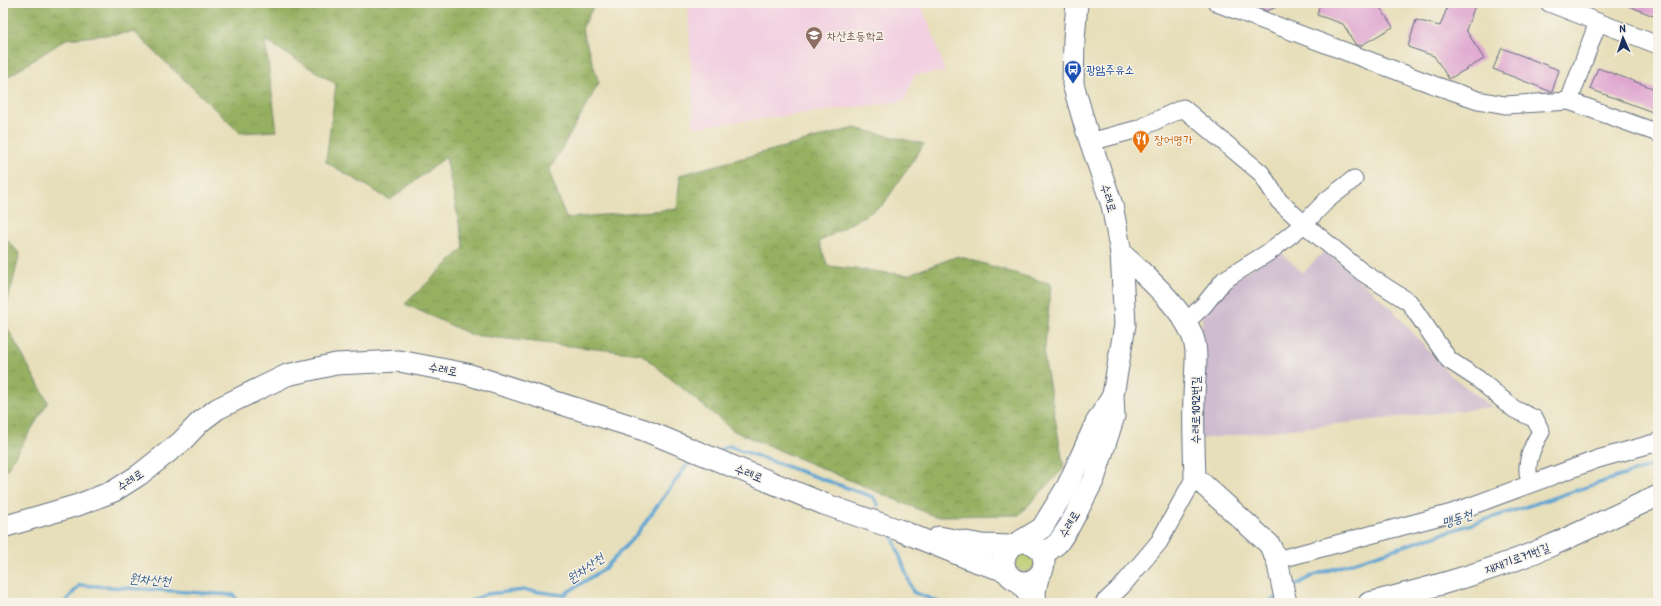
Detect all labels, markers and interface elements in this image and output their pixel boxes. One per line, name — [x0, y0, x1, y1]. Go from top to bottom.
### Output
north arrow — [1603, 18, 1643, 58]
text: N — [1619, 21, 1626, 35]
school or university icon: 차산초등학교 — [804, 25, 824, 50]
place label: 차산초등학교 — [827, 27, 885, 44]
bus stop icon: 광암주유소 — [1063, 59, 1083, 84]
place label: 광암주유소 — [1086, 61, 1134, 78]
restaurant icon: 장어명가 — [1131, 129, 1151, 154]
place label: 장어명가 — [1154, 131, 1193, 148]
street label: 수레로 — [1097, 182, 1121, 214]
street label: 수레로 — [427, 358, 459, 380]
street label: 수레로1092번길 — [1187, 376, 1204, 444]
street label: 수레로 — [732, 460, 766, 486]
street label: 수레로 — [113, 465, 147, 495]
water label: 맹동천 — [1439, 504, 1476, 531]
street label: 수레로 — [1054, 507, 1084, 541]
street label: 재재기로71번길 — [1482, 538, 1552, 578]
water label: 원차산천 — [563, 548, 609, 587]
water label: 원차산천 — [129, 569, 173, 590]

